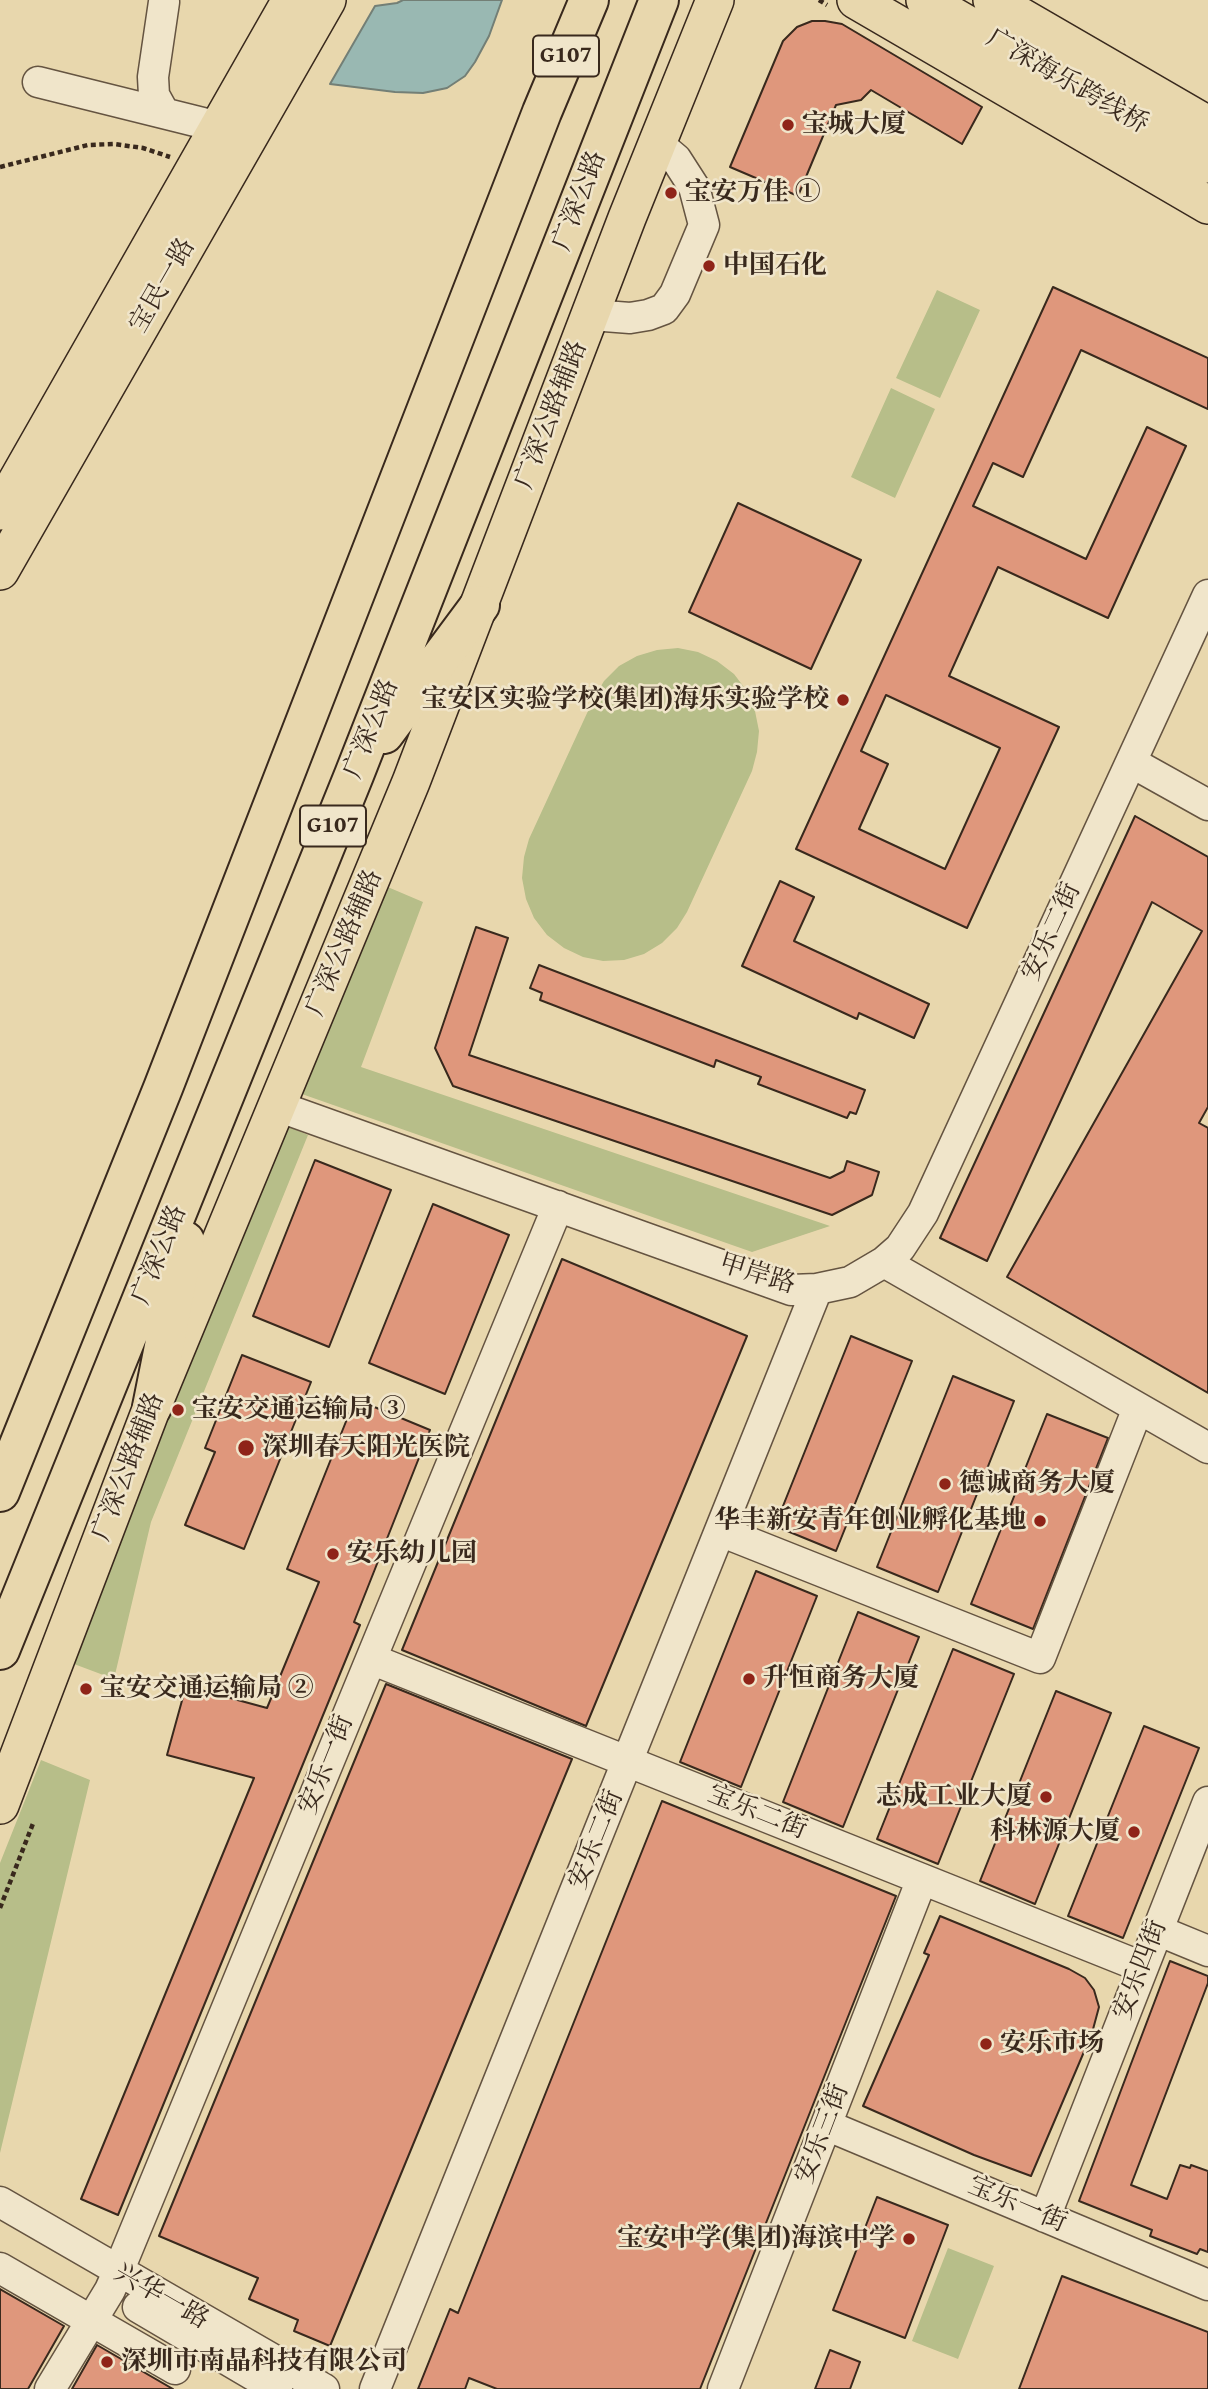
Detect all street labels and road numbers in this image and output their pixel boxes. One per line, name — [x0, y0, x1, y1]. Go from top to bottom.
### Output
street label: 广深海乐跨线桥 — [980, 23, 1154, 141]
road number: G107 — [533, 36, 599, 76]
street label: 广深公路 — [547, 147, 613, 255]
street label: 宝民一路 — [123, 233, 203, 339]
street label: 广深公路辅路 — [509, 337, 595, 493]
street label: 广深公路 — [338, 675, 406, 783]
road number: G107 — [300, 806, 366, 846]
street label: 广深公路辅路 — [300, 865, 390, 1021]
street label: 安乐二街 — [1016, 878, 1088, 986]
street label: 广深公路 — [126, 1201, 194, 1309]
street label: 甲岸路 — [715, 1249, 799, 1301]
street label: 广深公路辅路 — [86, 1389, 172, 1545]
street label: 安乐一街 — [293, 1711, 361, 1819]
street label: 宝乐二街 — [703, 1779, 811, 1847]
street label: 安乐二街 — [563, 1786, 631, 1894]
street label: 安乐四街 — [1108, 1916, 1174, 2024]
street label: 安乐三街 — [790, 2080, 856, 2188]
street label: 宝乐一街 — [963, 2170, 1071, 2240]
street label: 兴华一路 — [108, 2257, 214, 2337]

